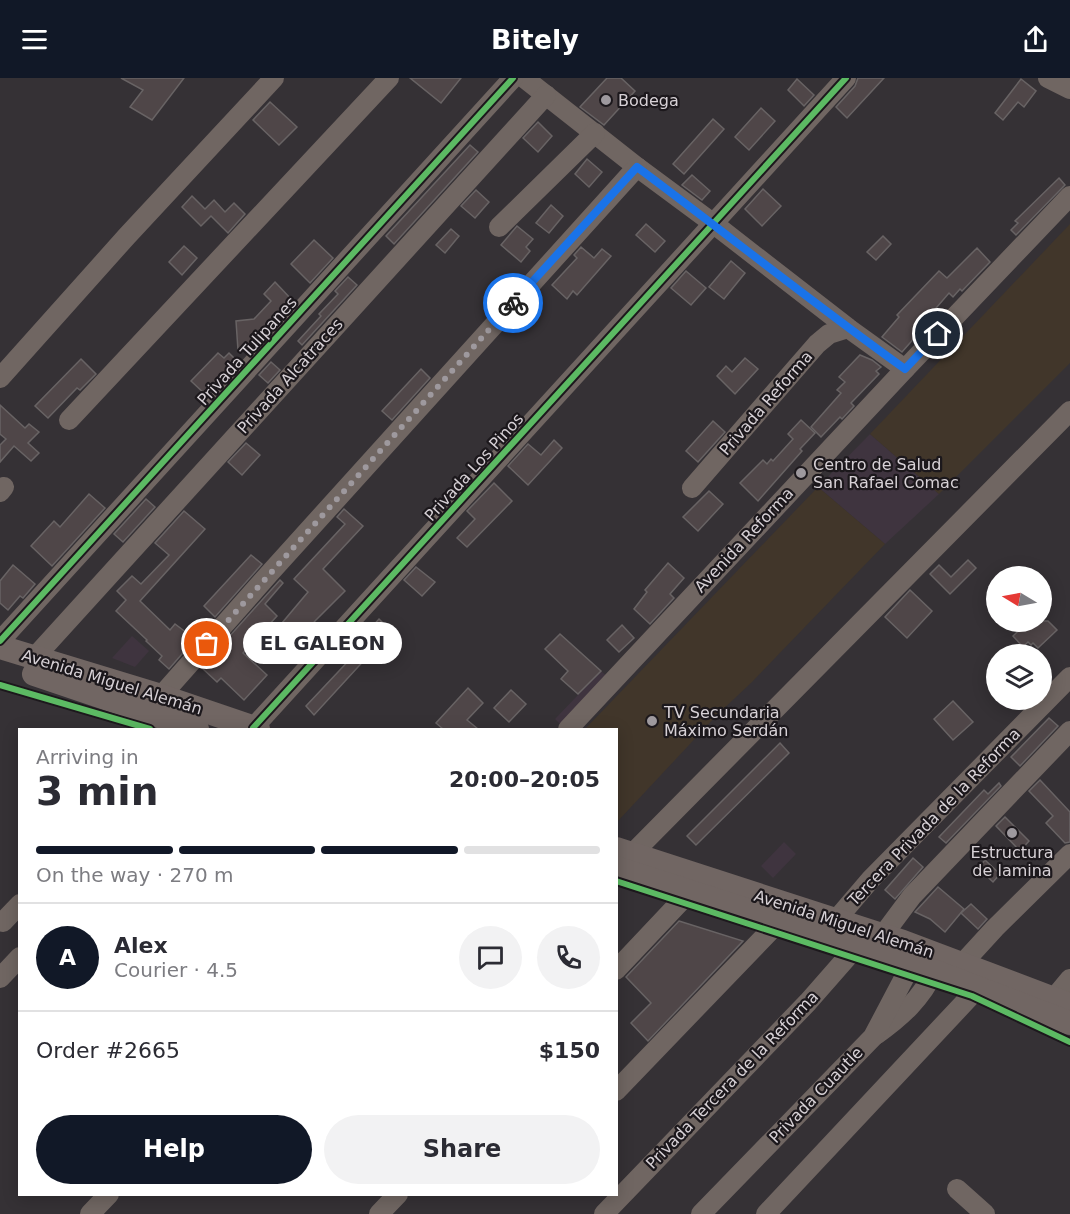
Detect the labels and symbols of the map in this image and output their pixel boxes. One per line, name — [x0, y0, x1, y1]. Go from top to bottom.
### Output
place label: Bodega — [618, 91, 679, 110]
marker: Bodega — [599, 93, 613, 107]
courier — [483, 273, 543, 333]
street label: Privada Tulipanes — [193, 293, 301, 409]
pin — [912, 308, 963, 359]
street label: Privada Alcatraces — [233, 315, 347, 437]
street label: Privada Reforma — [716, 347, 816, 459]
street label: Privada Los Pinos — [421, 409, 527, 525]
place label: Centro de Salud San Rafael Comac — [813, 455, 959, 492]
marker: Centro de Salud San Rafael Comac — [794, 466, 808, 480]
street label: Avenida Reforma — [691, 484, 797, 596]
north arrow — [986, 566, 1052, 632]
pin — [181, 618, 232, 669]
callout: EL GALEON — [243, 623, 402, 665]
street label: Avenida Miguel Alemán — [20, 645, 204, 719]
place label: TV Secundaria Máximo Serdán — [663, 703, 788, 740]
marker: TV Secundaria Máximo Serdán — [645, 714, 659, 728]
street label: Tercera Privada de la Reforma — [843, 724, 1024, 911]
marker: Estructura de lamina — [1005, 826, 1019, 840]
place label: Estructura de lamina — [970, 843, 1054, 880]
street label: Avenida Miguel Alemán — [752, 886, 936, 962]
street label: Privada Tercera de la Reforma — [642, 987, 822, 1173]
street label: Privada Cuautle — [765, 1043, 867, 1147]

